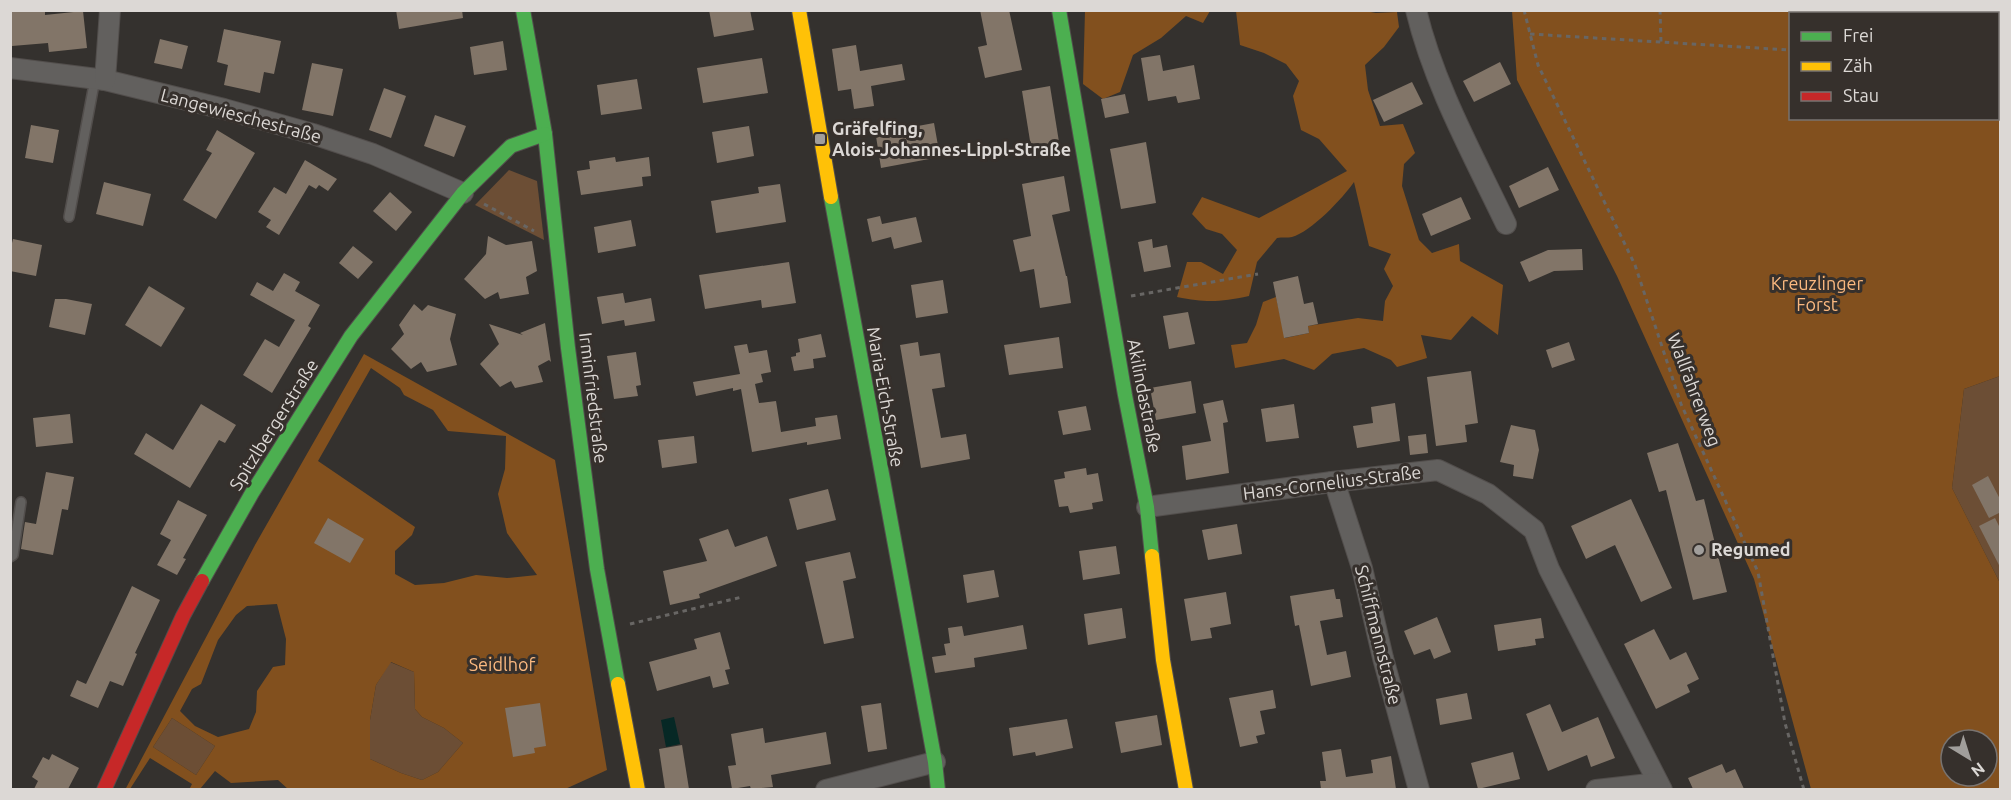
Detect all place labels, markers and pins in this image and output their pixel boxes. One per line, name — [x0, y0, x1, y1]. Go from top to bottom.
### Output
place label: Gräfelfing, Alois-Johannes-Lippl-Straße — [832, 118, 1071, 159]
marker: Gräfelfing, Alois-Johannes-Lippl-Straße — [813, 132, 827, 146]
place label: Regumed — [1711, 539, 1791, 559]
marker: Regumed — [1692, 543, 1706, 557]

